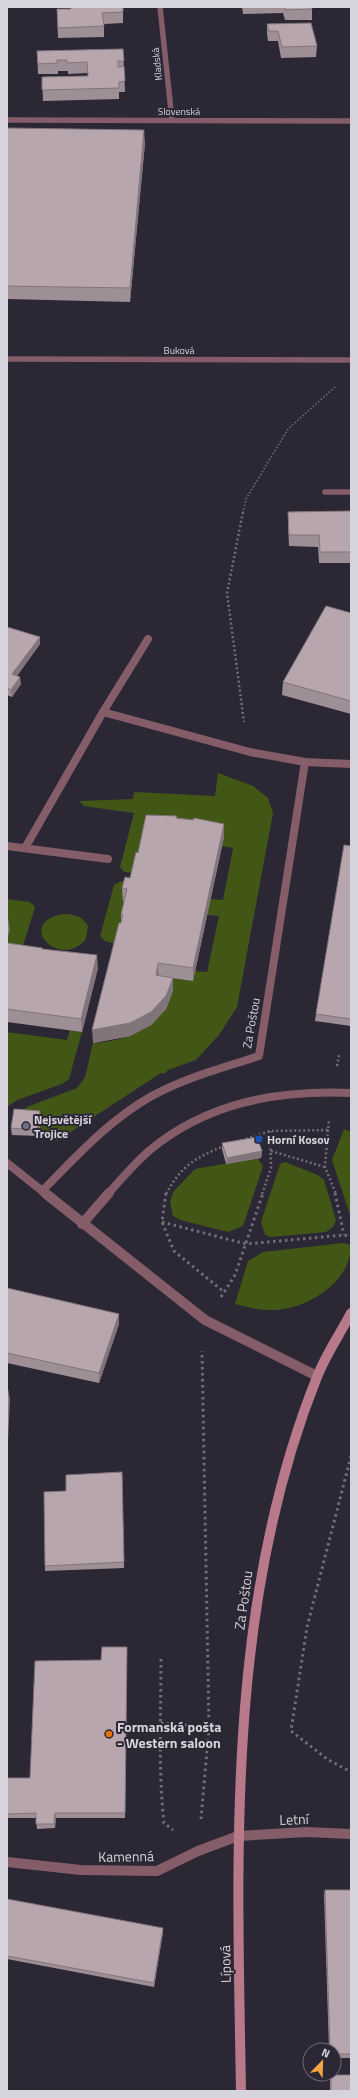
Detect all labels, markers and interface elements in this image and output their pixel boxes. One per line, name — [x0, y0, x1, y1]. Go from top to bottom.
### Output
street label: Kladská — [148, 47, 166, 81]
street label: Slovenská — [158, 104, 200, 119]
street label: Buková — [163, 343, 195, 358]
street label: Za Poštou — [237, 996, 265, 1050]
place label: Nejsvětější Trojice — [34, 1110, 92, 1143]
marker: Nejsvětější Trojice — [21, 1121, 31, 1131]
place label: Horní Kosov — [267, 1130, 330, 1149]
marker: Horní Kosov — [254, 1134, 264, 1144]
street label: Za Poštou — [228, 1569, 258, 1631]
place label: Formanská pošta - Western saloon — [117, 1716, 221, 1753]
marker: Formanská pošta - Western saloon — [104, 1729, 114, 1739]
street label: Letní — [279, 1808, 310, 1830]
street label: Kamenná — [98, 1845, 154, 1867]
street label: Lípová — [214, 1945, 236, 1983]
north arrow — [302, 2042, 342, 2082]
text: N — [319, 2044, 333, 2062]

